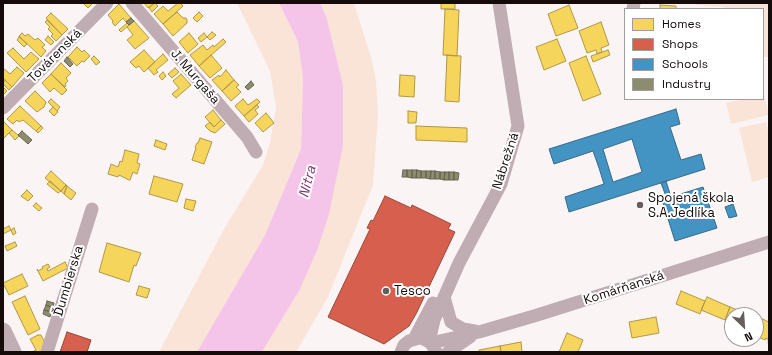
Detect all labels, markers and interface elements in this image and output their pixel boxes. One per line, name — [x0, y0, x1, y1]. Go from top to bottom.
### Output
legend — [624, 8, 764, 100]
text: Homes — [662, 16, 701, 32]
street label: Továrenská — [25, 26, 85, 86]
text: Shops — [662, 36, 698, 52]
street label: J. Murgaša — [167, 46, 223, 108]
text: Schools — [662, 56, 708, 72]
text: Industry — [662, 76, 711, 92]
street label: Nábrežná — [489, 131, 523, 191]
water label: Nitra — [296, 164, 320, 200]
place label: Spojená škola S.A.Jedlíka — [648, 190, 734, 221]
marker: Spojená škola S.A.Jedlíka — [635, 200, 645, 210]
street label: Ďumbierska — [51, 244, 87, 318]
street label: Komárňanská — [582, 268, 666, 308]
place label: Tesco — [394, 283, 431, 299]
marker: Tesco — [381, 286, 391, 296]
north arrow — [724, 307, 764, 347]
text: N — [742, 329, 755, 345]

